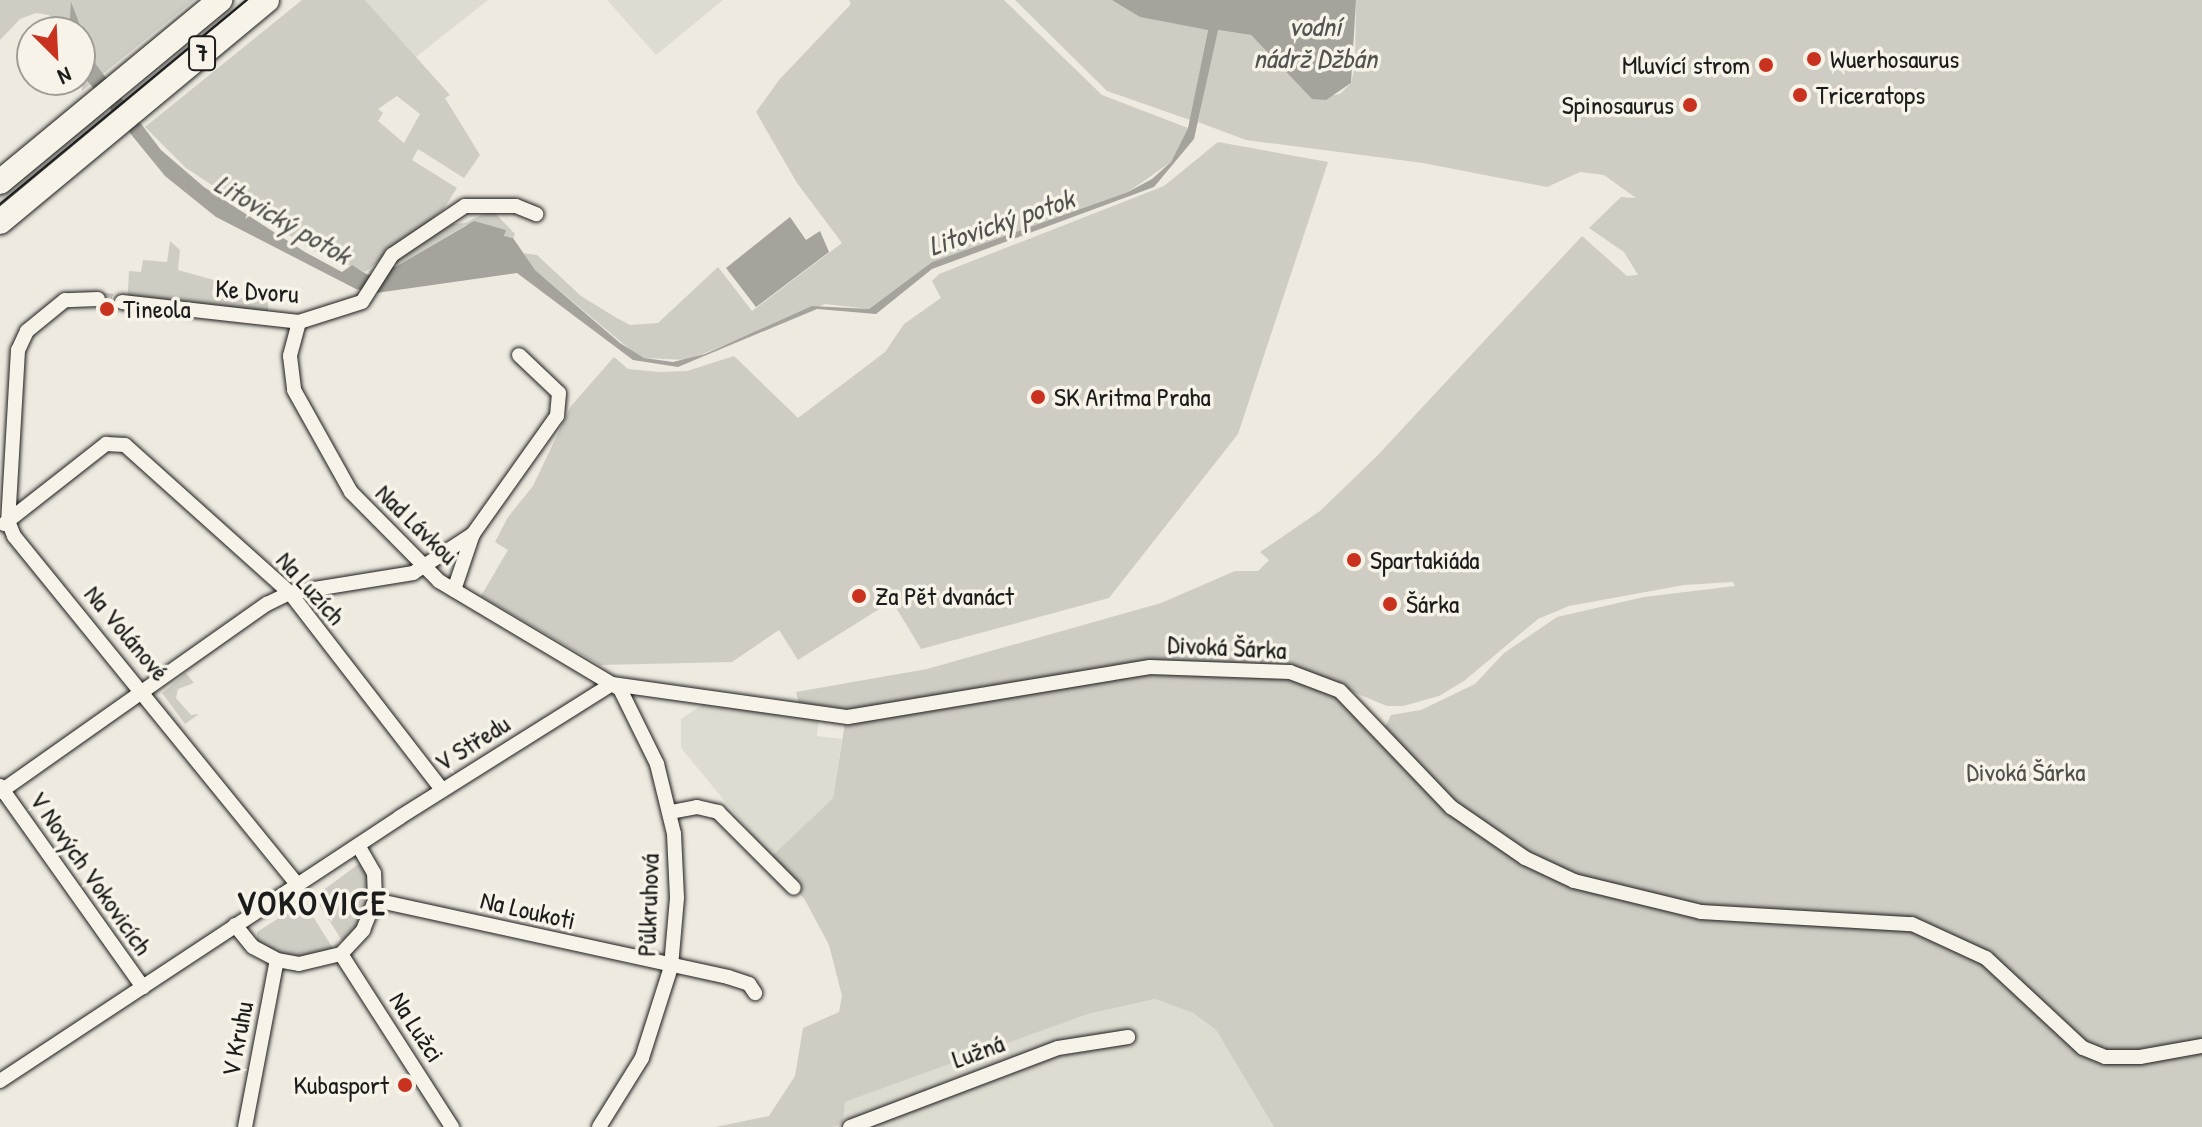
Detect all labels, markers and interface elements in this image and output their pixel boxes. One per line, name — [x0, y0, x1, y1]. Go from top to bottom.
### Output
water label: vodní nádrž Džbán — [1253, 9, 1377, 75]
north arrow — [16, 16, 96, 96]
road number: 7 — [188, 33, 216, 73]
place label: Wuerhosaurus — [1830, 43, 1959, 75]
place label: Mluvící strom — [1622, 49, 1750, 81]
marker: Wuerhosaurus — [1805, 50, 1823, 68]
marker: Mluvící strom — [1757, 56, 1775, 74]
text: N — [53, 60, 76, 92]
place label: Triceratops — [1816, 79, 1925, 111]
marker: Triceratops — [1791, 86, 1809, 104]
place label: Spinosaurus — [1562, 89, 1674, 121]
marker: Spinosaurus — [1681, 96, 1699, 114]
water label: Litovický potok — [209, 167, 357, 271]
water label: Litovický potok — [924, 181, 1078, 263]
street label: Ke Dvoru — [214, 273, 300, 309]
place label: Tineola — [123, 293, 191, 325]
marker: Tineola — [98, 300, 116, 318]
place label: SK Aritma Praha — [1054, 381, 1211, 413]
marker: SK Aritma Praha — [1029, 388, 1047, 406]
street label: Nad Lávkou — [369, 477, 465, 571]
place label: Spartakiáda — [1370, 544, 1480, 576]
street label: Na Luzích — [270, 545, 352, 631]
marker: Spartakiáda — [1345, 551, 1363, 569]
street label: Na Volánové — [78, 579, 176, 687]
place label: Za Pět dvanáct — [875, 580, 1014, 612]
marker: Za Pět dvanáct — [850, 587, 868, 605]
place label: Šárka — [1406, 588, 1459, 620]
marker: Šárka — [1381, 595, 1399, 613]
street label: Divoká Šárka — [1167, 628, 1287, 666]
street label: V Středu — [429, 708, 515, 778]
park label: Divoká Šárka — [1966, 756, 2086, 788]
street label: V Nových Vokovicích — [23, 785, 159, 961]
street label: Půlkruhová — [631, 853, 665, 957]
district label: VOKOVICE — [236, 884, 388, 924]
street label: Na Loukoti — [477, 884, 579, 936]
street label: Na Lužci — [383, 986, 451, 1068]
street label: V Kruhu — [214, 999, 260, 1079]
street label: Lužná — [948, 1027, 1008, 1075]
place label: Kubasport — [294, 1069, 389, 1101]
marker: Kubasport — [396, 1076, 414, 1094]

